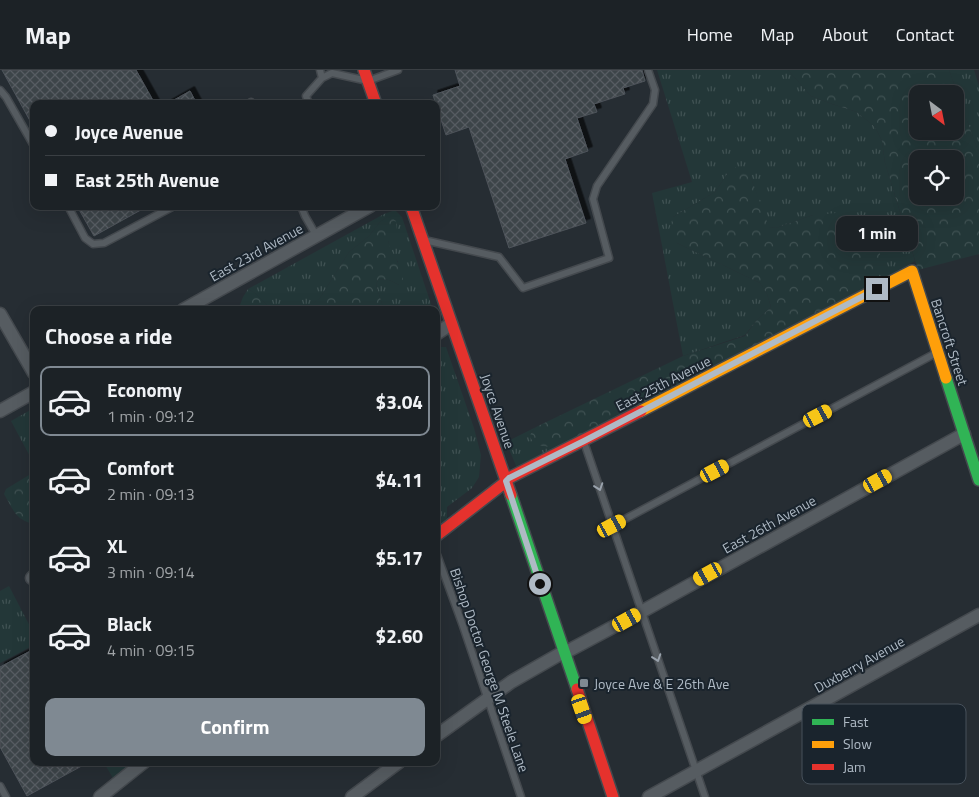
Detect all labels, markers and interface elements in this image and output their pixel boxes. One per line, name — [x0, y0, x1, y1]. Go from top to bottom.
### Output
text: Map — [25, 17, 71, 53]
text: Home — [687, 21, 733, 48]
text: Map — [761, 21, 794, 48]
text: About — [822, 21, 868, 48]
text: Contact — [896, 21, 954, 48]
north arrow — [909, 85, 964, 140]
map controls — [909, 85, 964, 205]
text: Joyce Avenue — [75, 117, 183, 146]
button: locate — [909, 150, 964, 205]
text: East 25th Avenue — [75, 165, 219, 194]
callout: 1 min — [836, 216, 918, 252]
street label: East 23rd Avenue — [205, 218, 307, 286]
text: 1 min — [858, 221, 896, 245]
route end — [866, 278, 888, 300]
street label: Bancroft Street — [926, 296, 974, 388]
text: Choose a ride — [45, 319, 172, 353]
street label: East 25th Avenue — [612, 350, 714, 416]
street label: Joyce Avenue — [475, 371, 521, 451]
text: Economy — [107, 375, 182, 404]
icon: car — [47, 379, 92, 424]
text: $3.04 — [376, 387, 423, 416]
car — [801, 402, 834, 430]
text: 1 min · 09:12 — [107, 404, 195, 428]
text: Comfort — [107, 453, 174, 482]
icon: car — [47, 457, 92, 502]
car — [698, 457, 731, 485]
text: $4.11 — [376, 465, 423, 494]
car — [861, 467, 894, 495]
text: 2 min · 09:13 — [107, 482, 195, 506]
one-way arrow — [593, 483, 603, 491]
street label: East 26th Avenue — [718, 490, 820, 558]
car — [595, 512, 628, 540]
text: XL — [107, 531, 127, 560]
icon: car — [47, 535, 92, 580]
text: $5.17 — [376, 543, 423, 572]
text: 3 min · 09:14 — [107, 560, 195, 584]
car — [691, 560, 724, 588]
street label: Bishop Doctor George M Steele Lane — [445, 565, 535, 775]
route start — [529, 573, 551, 595]
car — [610, 606, 643, 634]
text: Black — [107, 609, 152, 638]
icon: car — [47, 613, 92, 658]
text: $2.60 — [376, 621, 423, 650]
street label: Duxberry Avenue — [810, 630, 908, 698]
text: 4 min · 09:15 — [107, 638, 195, 662]
one-way arrow — [651, 653, 661, 662]
place label: Joyce Ave & E 26th Ave — [594, 673, 729, 694]
marker: Joyce Ave & E 26th Ave — [578, 677, 590, 689]
car — [570, 692, 593, 726]
button: Confirm — [45, 698, 425, 756]
legend — [802, 704, 966, 784]
text: Fast — [843, 711, 868, 732]
text: Slow — [843, 733, 872, 754]
text: Jam — [843, 756, 866, 777]

